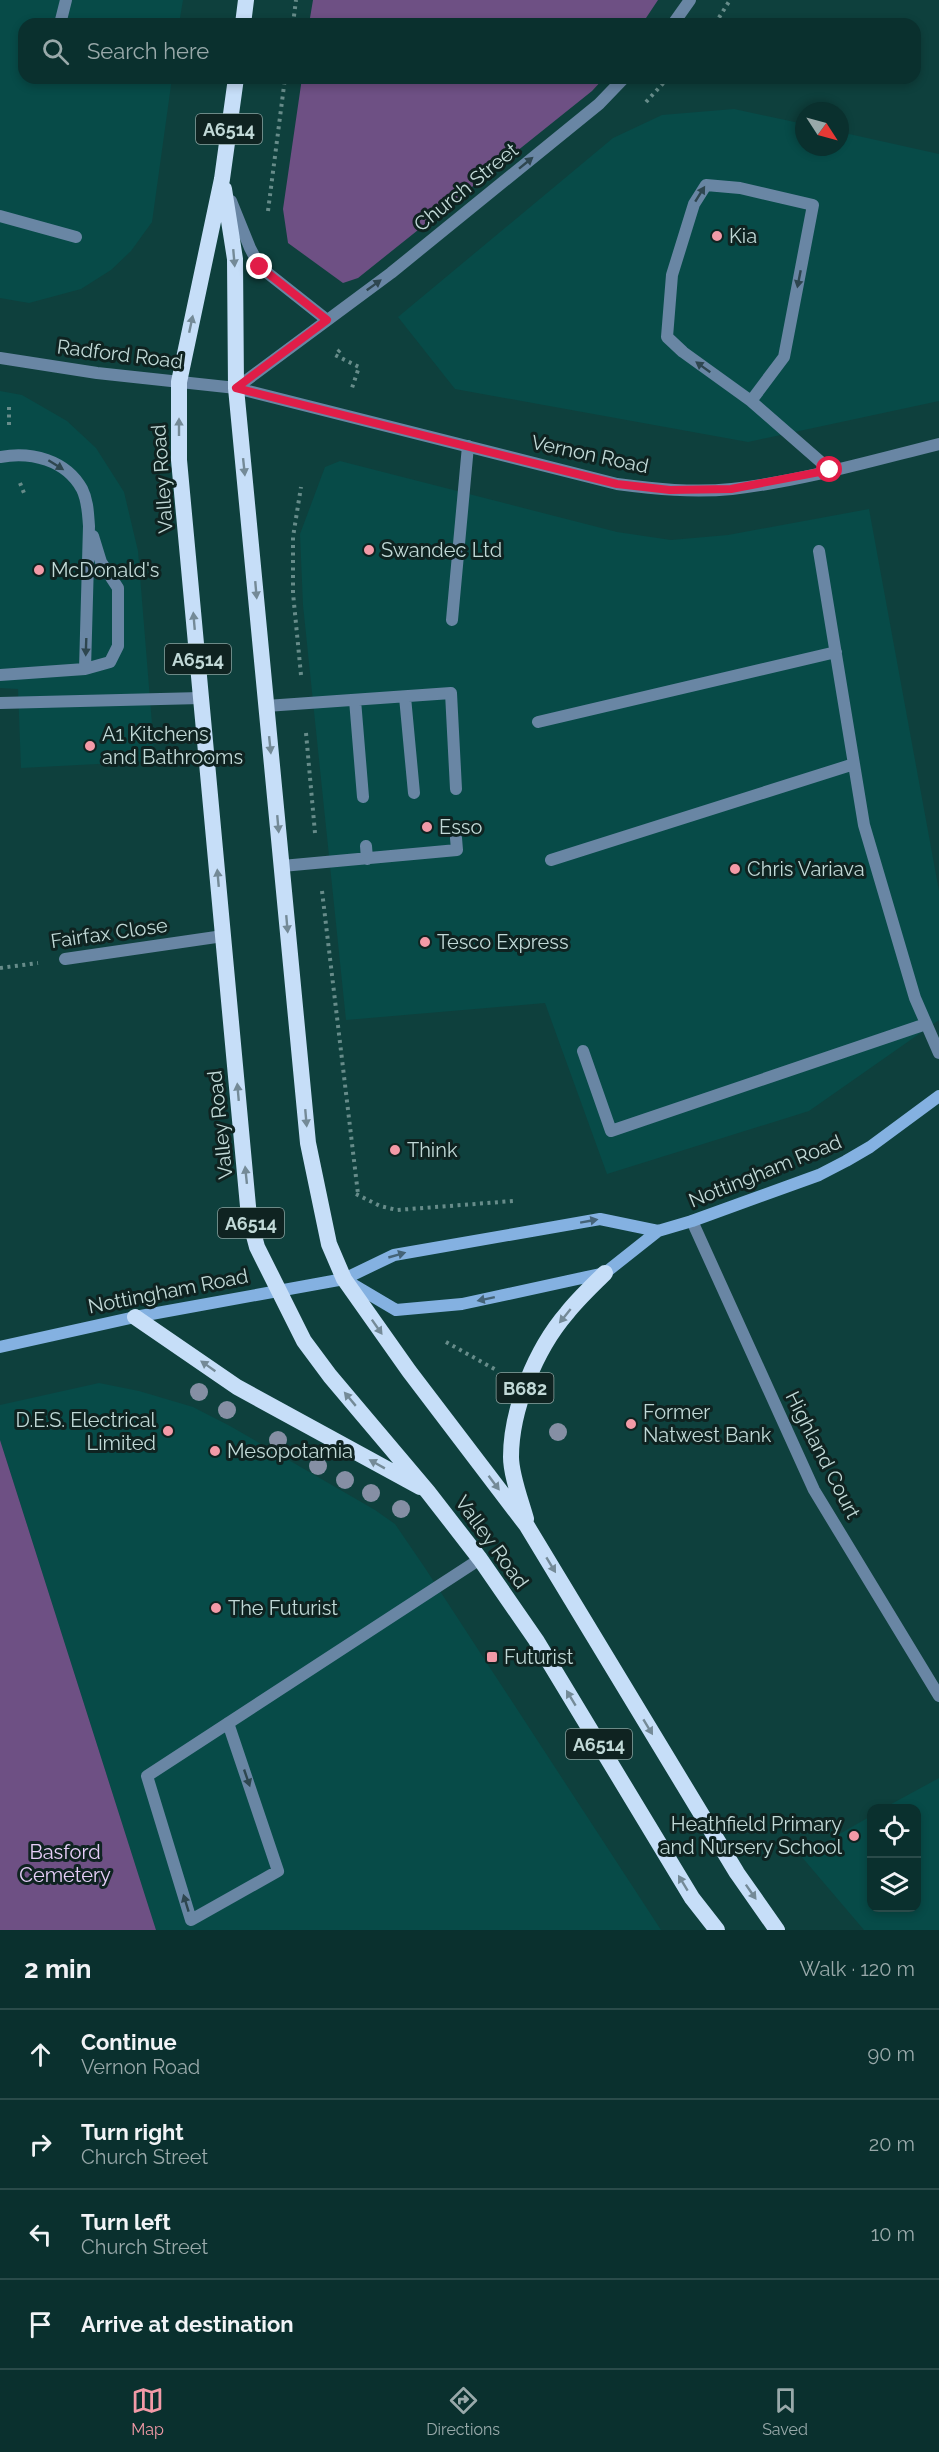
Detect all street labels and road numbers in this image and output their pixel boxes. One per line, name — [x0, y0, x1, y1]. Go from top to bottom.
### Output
road number: A6514 — [196, 114, 262, 144]
street label: Church Street — [409, 137, 523, 236]
street label: Radford Road — [56, 334, 184, 374]
street label: Valley Road — [146, 424, 178, 534]
street label: Vernon Road — [529, 430, 651, 478]
road number: A6514 — [165, 644, 231, 674]
street label: Fairfax Close — [49, 913, 169, 953]
street label: Valley Road — [202, 1069, 238, 1181]
street label: Nottingham Road — [685, 1129, 845, 1213]
road number: A6514 — [218, 1208, 284, 1238]
street label: Nottingham Road — [86, 1264, 250, 1318]
road number: B682 — [496, 1373, 554, 1403]
street label: Highland Court — [781, 1387, 866, 1523]
street label: Valley Road — [450, 1491, 534, 1593]
road number: A6514 — [566, 1729, 632, 1759]

